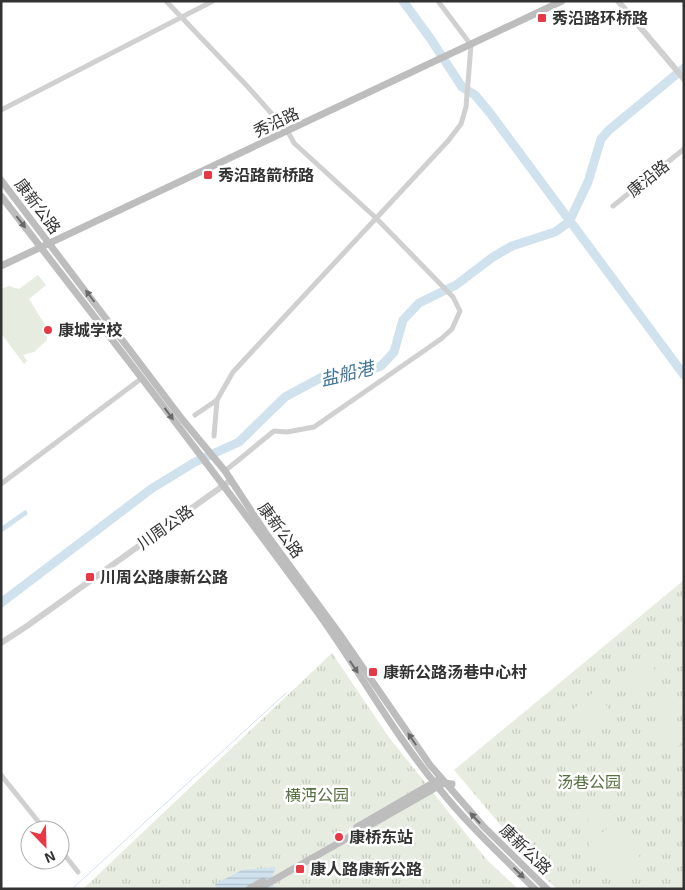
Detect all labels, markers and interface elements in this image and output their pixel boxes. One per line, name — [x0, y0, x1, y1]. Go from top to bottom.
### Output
place label: 秀沿路环桥路 — [552, 8, 648, 27]
marker: 秀沿路环桥路 — [536, 12, 548, 24]
street label: 秀沿路 — [250, 103, 302, 140]
street label: 康沿路 — [623, 155, 672, 200]
place label: 秀沿路箭桥路 — [218, 165, 314, 184]
marker: 秀沿路箭桥路 — [202, 169, 214, 181]
street label: 康新公路 — [12, 174, 65, 237]
one-way arrow — [16, 215, 27, 228]
one-way arrow — [85, 289, 95, 303]
place label: 康城学校 — [58, 320, 123, 339]
marker: 康城学校 — [42, 324, 54, 336]
water label: 盐船港 — [318, 356, 378, 390]
one-way arrow — [164, 407, 174, 421]
street label: 康新公路 — [255, 498, 308, 561]
street label: 川周公路 — [133, 500, 196, 553]
place label: 川周公路康新公路 — [100, 567, 228, 586]
marker: 川周公路康新公路 — [84, 571, 96, 583]
one-way arrow — [349, 660, 358, 674]
place label: 康新公路汤巷中心村 — [383, 662, 527, 681]
marker: 康新公路汤巷中心村 — [367, 666, 379, 678]
one-way arrow — [407, 732, 417, 746]
park label: 汤巷公园 — [557, 772, 621, 791]
park label: 横沔公园 — [285, 785, 349, 804]
one-way arrow — [469, 812, 481, 824]
north arrow — [20, 820, 70, 870]
street label: 康新公路 — [497, 820, 556, 878]
place label: 康桥东站 — [349, 827, 413, 846]
marker: 康桥东站 — [333, 831, 345, 843]
text: N — [42, 848, 58, 867]
place label: 康人路康新公路 — [310, 859, 422, 878]
marker: 康人路康新公路 — [294, 863, 306, 875]
one-way arrow — [513, 867, 525, 879]

